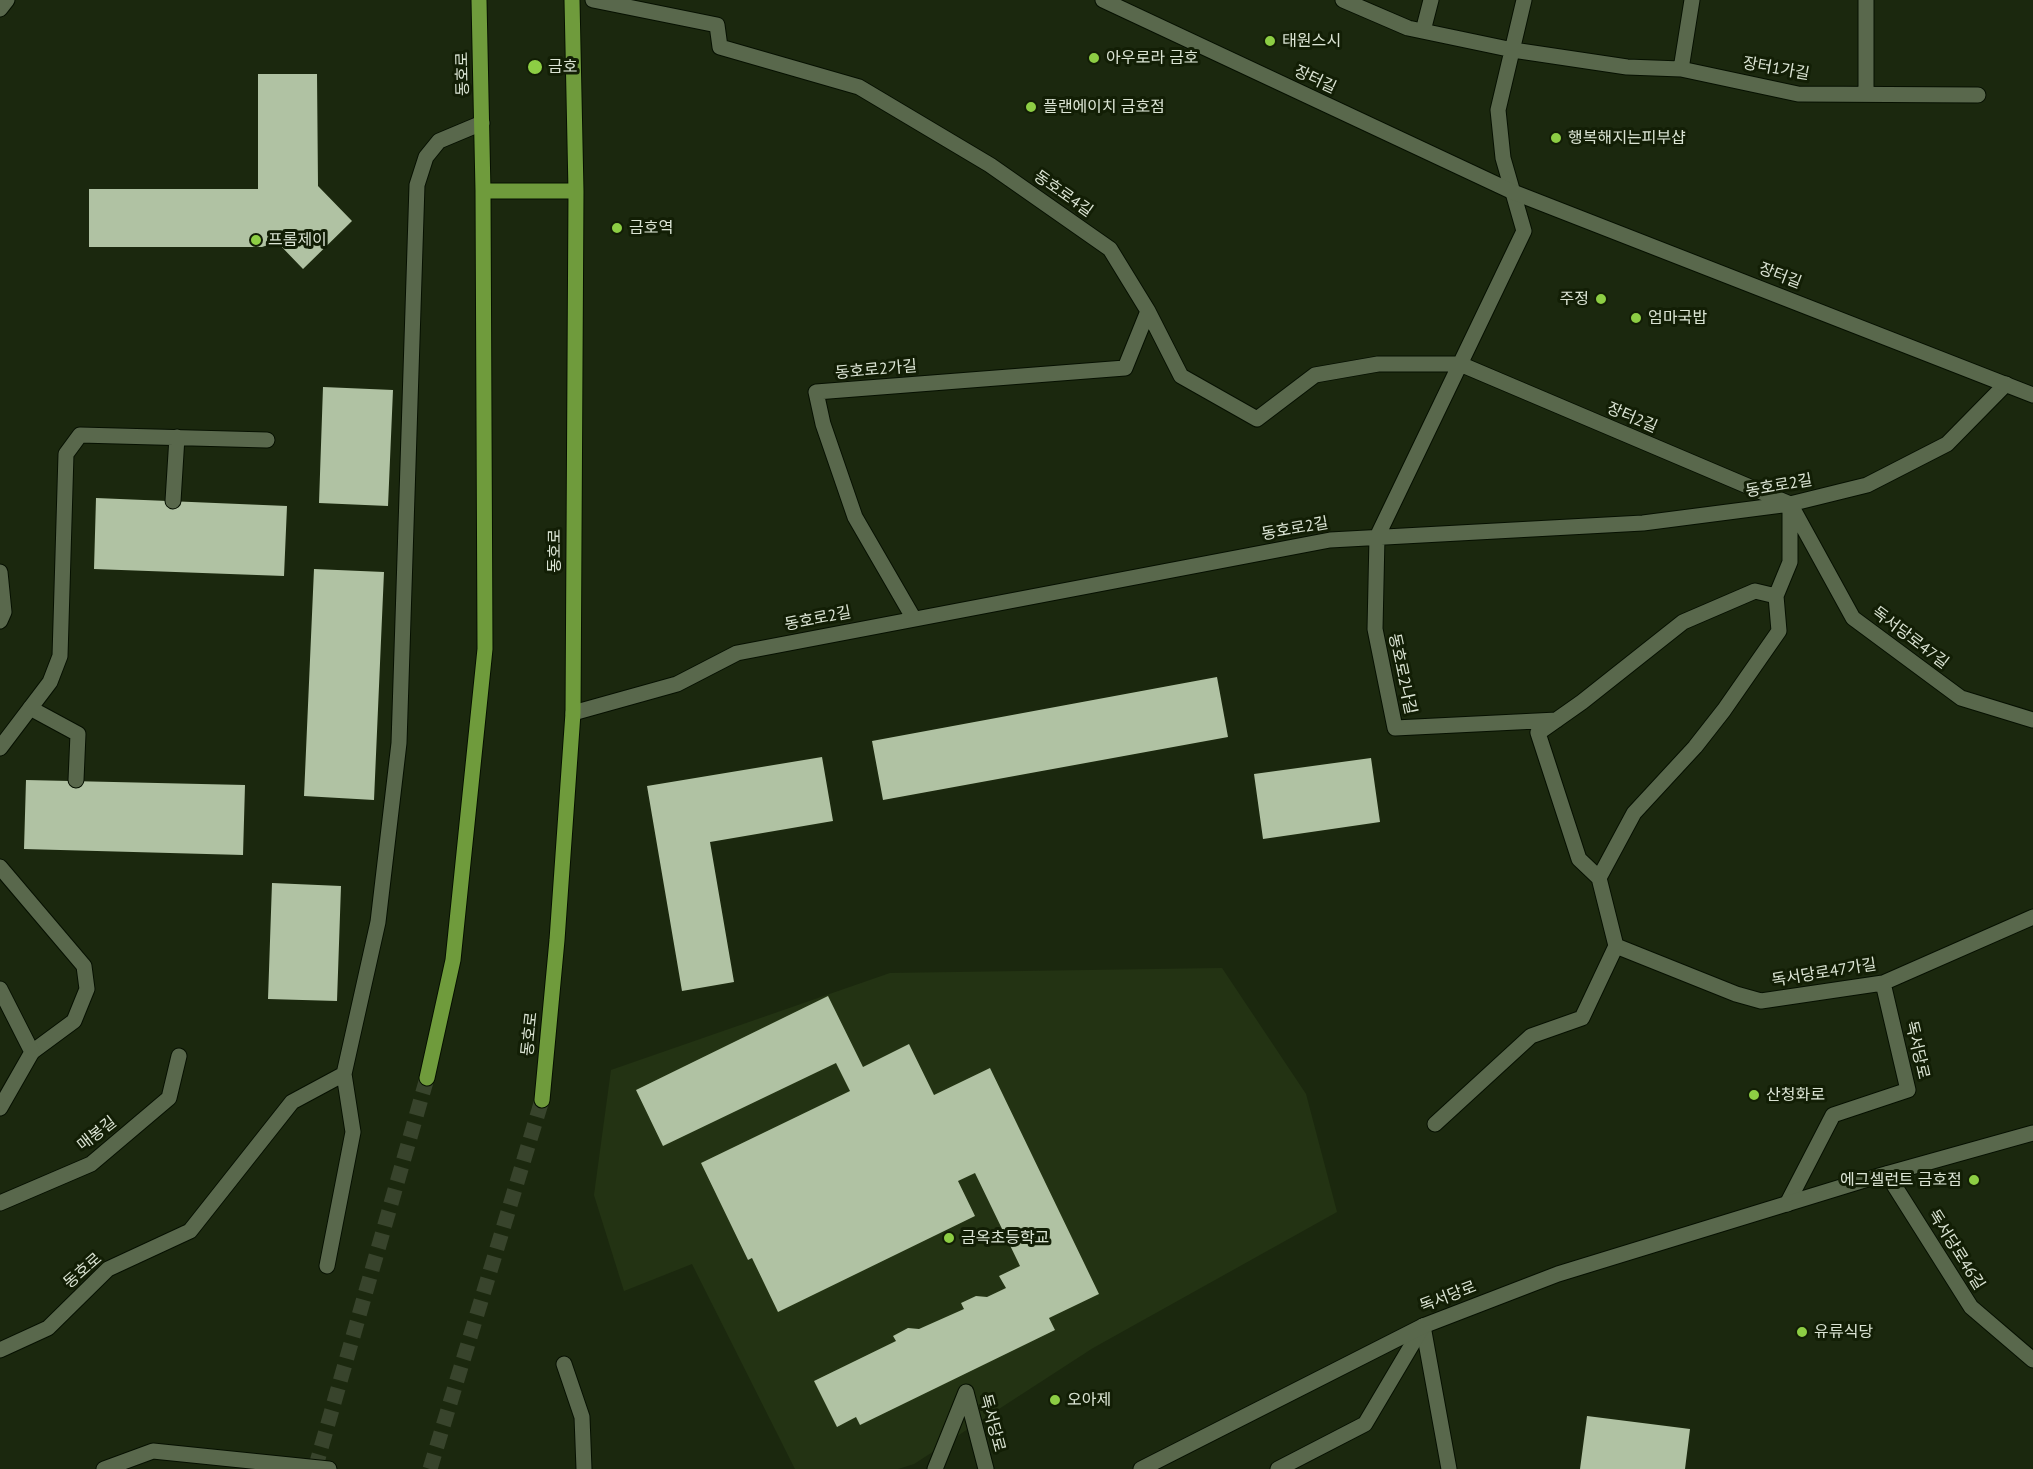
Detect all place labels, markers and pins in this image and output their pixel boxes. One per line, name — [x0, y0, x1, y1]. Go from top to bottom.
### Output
place label: 태원스시 — [1282, 31, 1341, 51]
marker: 태원스시 — [1263, 34, 1277, 48]
place label: 아우로라 금호 — [1106, 48, 1199, 68]
marker: 아우로라 금호 — [1087, 51, 1101, 65]
place label: 금호 — [548, 57, 577, 77]
marker: 금호 — [526, 58, 544, 76]
place label: 플랜에이치 금호점 — [1043, 97, 1165, 117]
marker: 플랜에이치 금호점 — [1024, 100, 1038, 114]
place label: 행복해지는피부샵 — [1568, 128, 1686, 148]
marker: 행복해지는피부샵 — [1549, 131, 1563, 145]
place label: 금호역 — [629, 218, 673, 238]
marker: 금호역 — [610, 221, 624, 235]
place label: 프롬제이 — [268, 230, 327, 250]
marker: 프롬제이 — [249, 233, 263, 247]
place label: 주정 — [1560, 289, 1589, 309]
marker: 주정 — [1594, 292, 1608, 306]
place label: 엄마국밥 — [1648, 308, 1707, 328]
marker: 엄마국밥 — [1629, 311, 1643, 325]
place label: 산청화로 — [1766, 1085, 1825, 1105]
marker: 산청화로 — [1747, 1088, 1761, 1102]
place label: 에그셀런트 금호점 — [1840, 1170, 1962, 1190]
marker: 에그셀런트 금호점 — [1967, 1173, 1981, 1187]
place label: 금옥초등학교 — [961, 1228, 1049, 1248]
marker: 금옥초등학교 — [942, 1231, 956, 1245]
place label: 유류식당 — [1814, 1322, 1873, 1342]
marker: 유류식당 — [1795, 1325, 1809, 1339]
place label: 오아제 — [1067, 1390, 1111, 1410]
marker: 오아제 — [1048, 1393, 1062, 1407]

